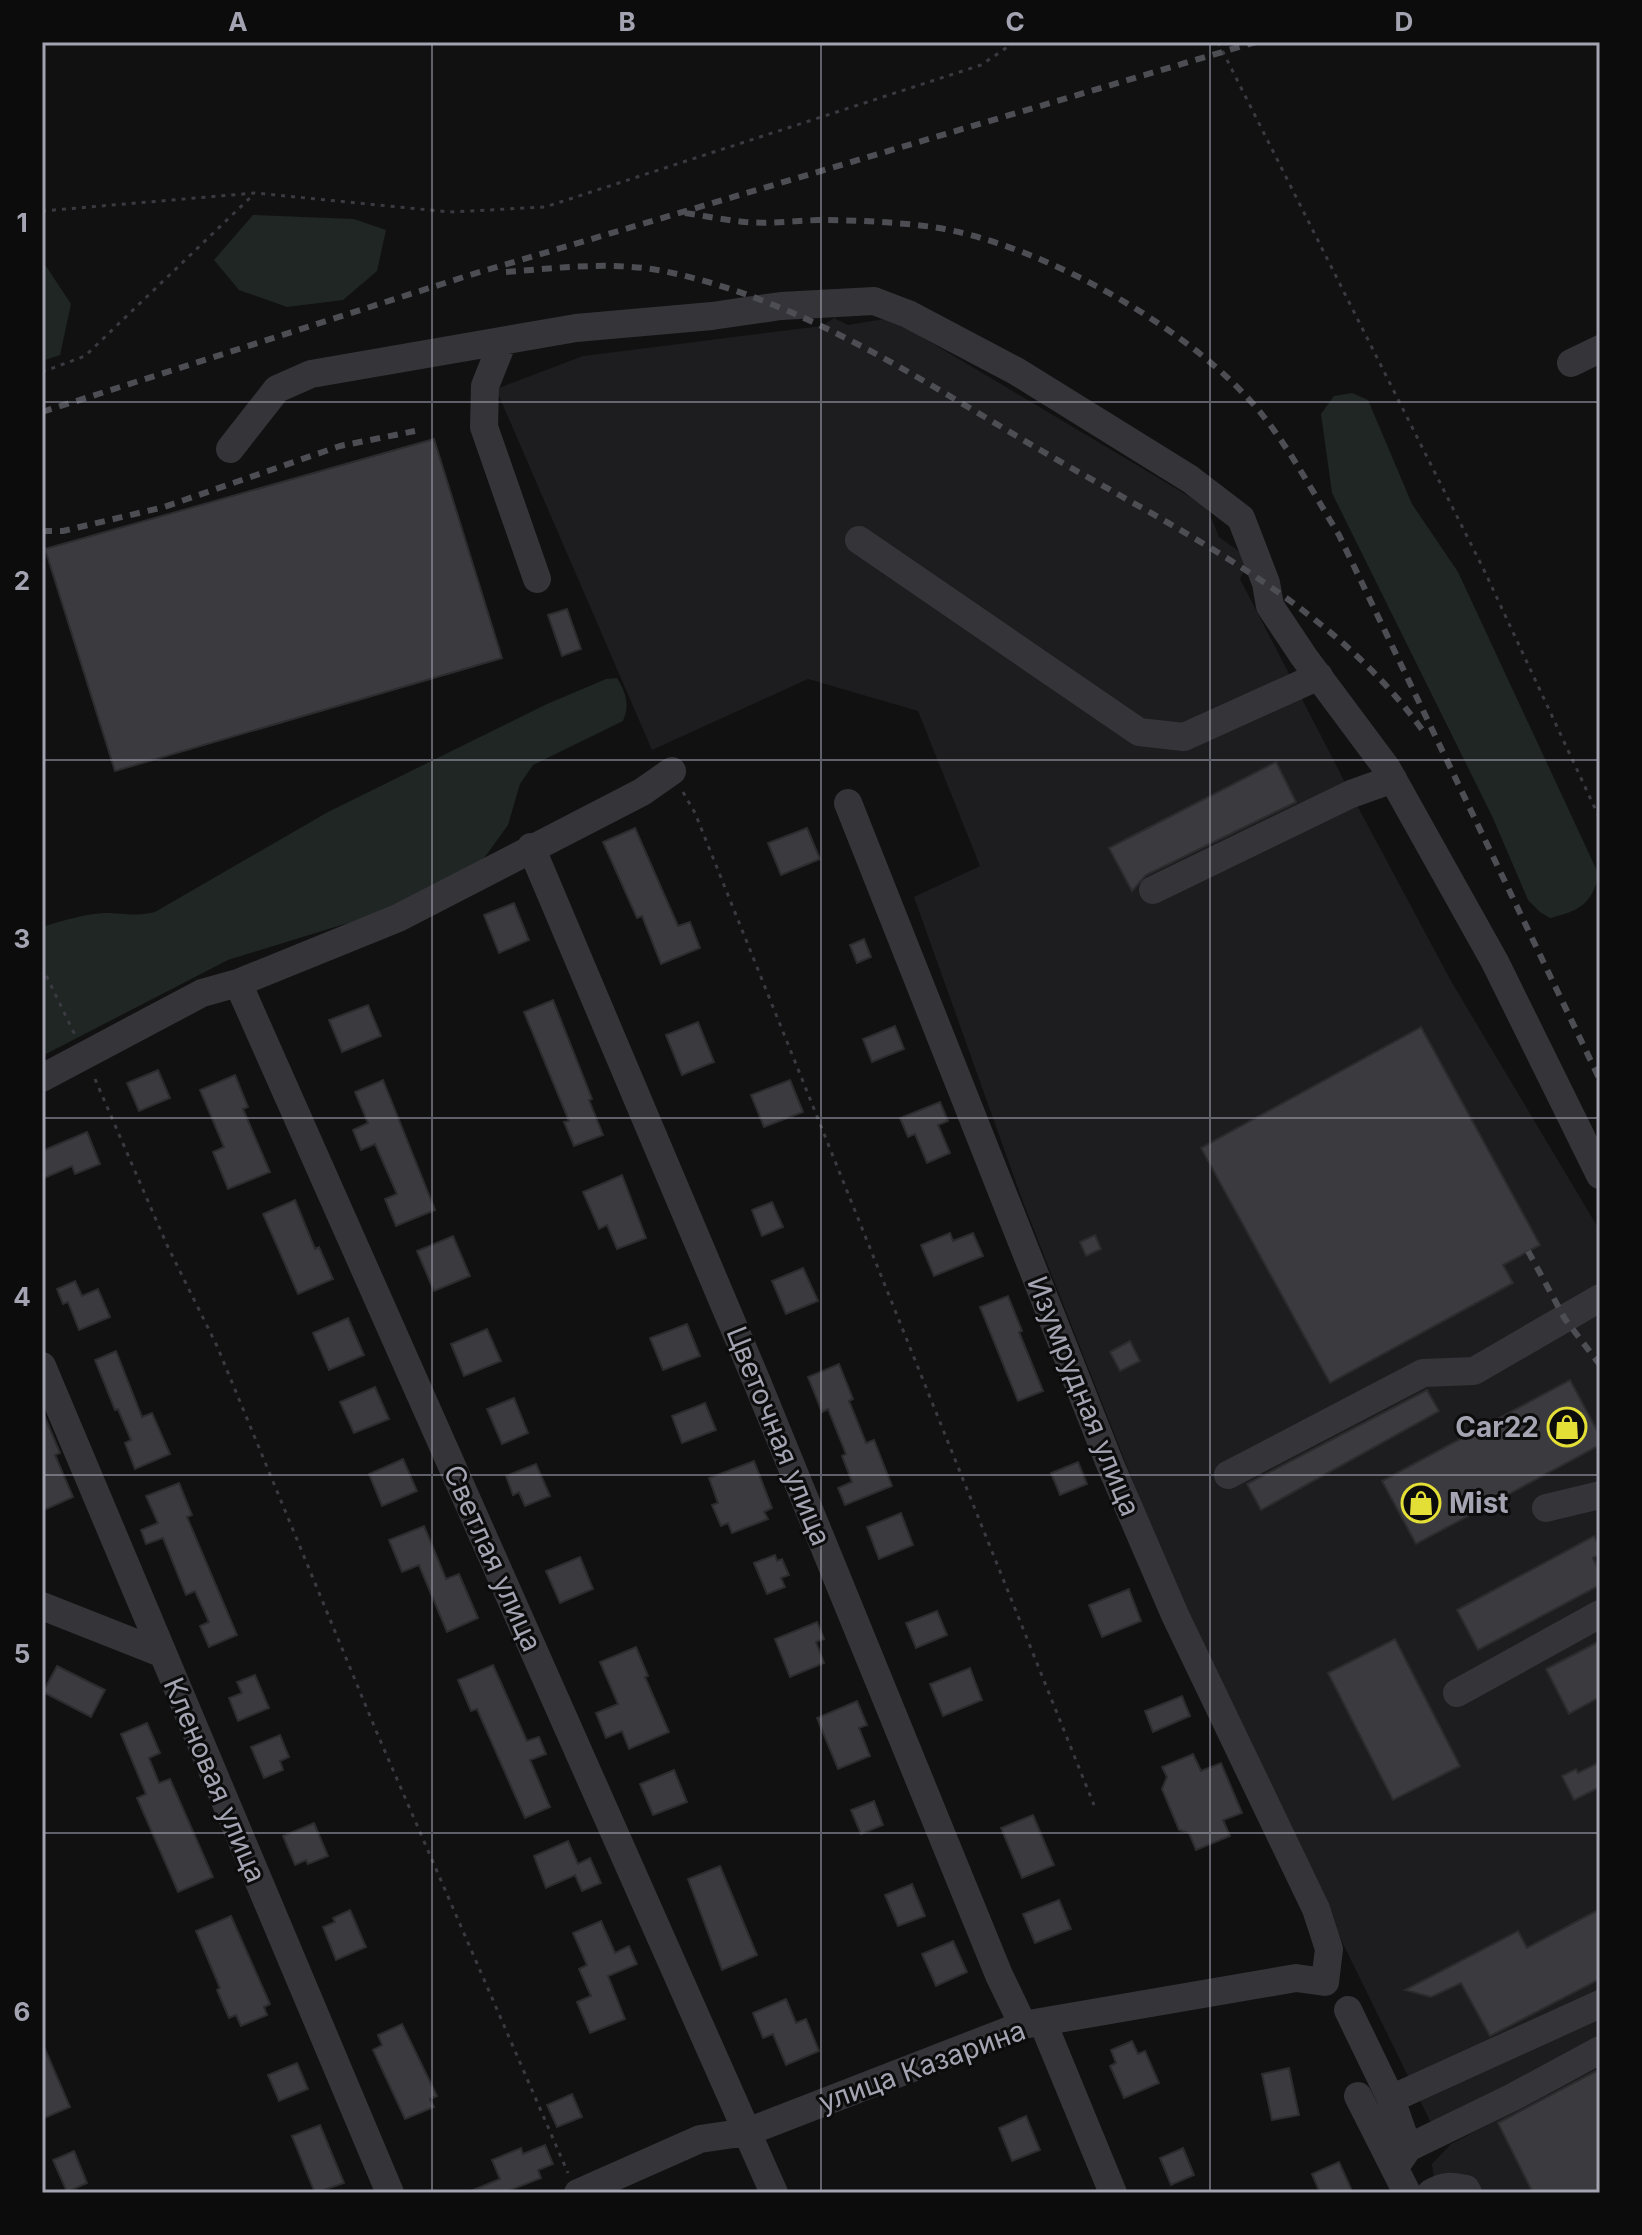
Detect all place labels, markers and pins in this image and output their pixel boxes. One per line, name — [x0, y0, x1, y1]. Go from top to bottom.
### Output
shop icon: Car22 — [1546, 1406, 1588, 1448]
place label: Car22 — [1455, 1410, 1539, 1444]
shop icon: Mist — [1400, 1482, 1442, 1524]
place label: Mist — [1449, 1486, 1509, 1520]

